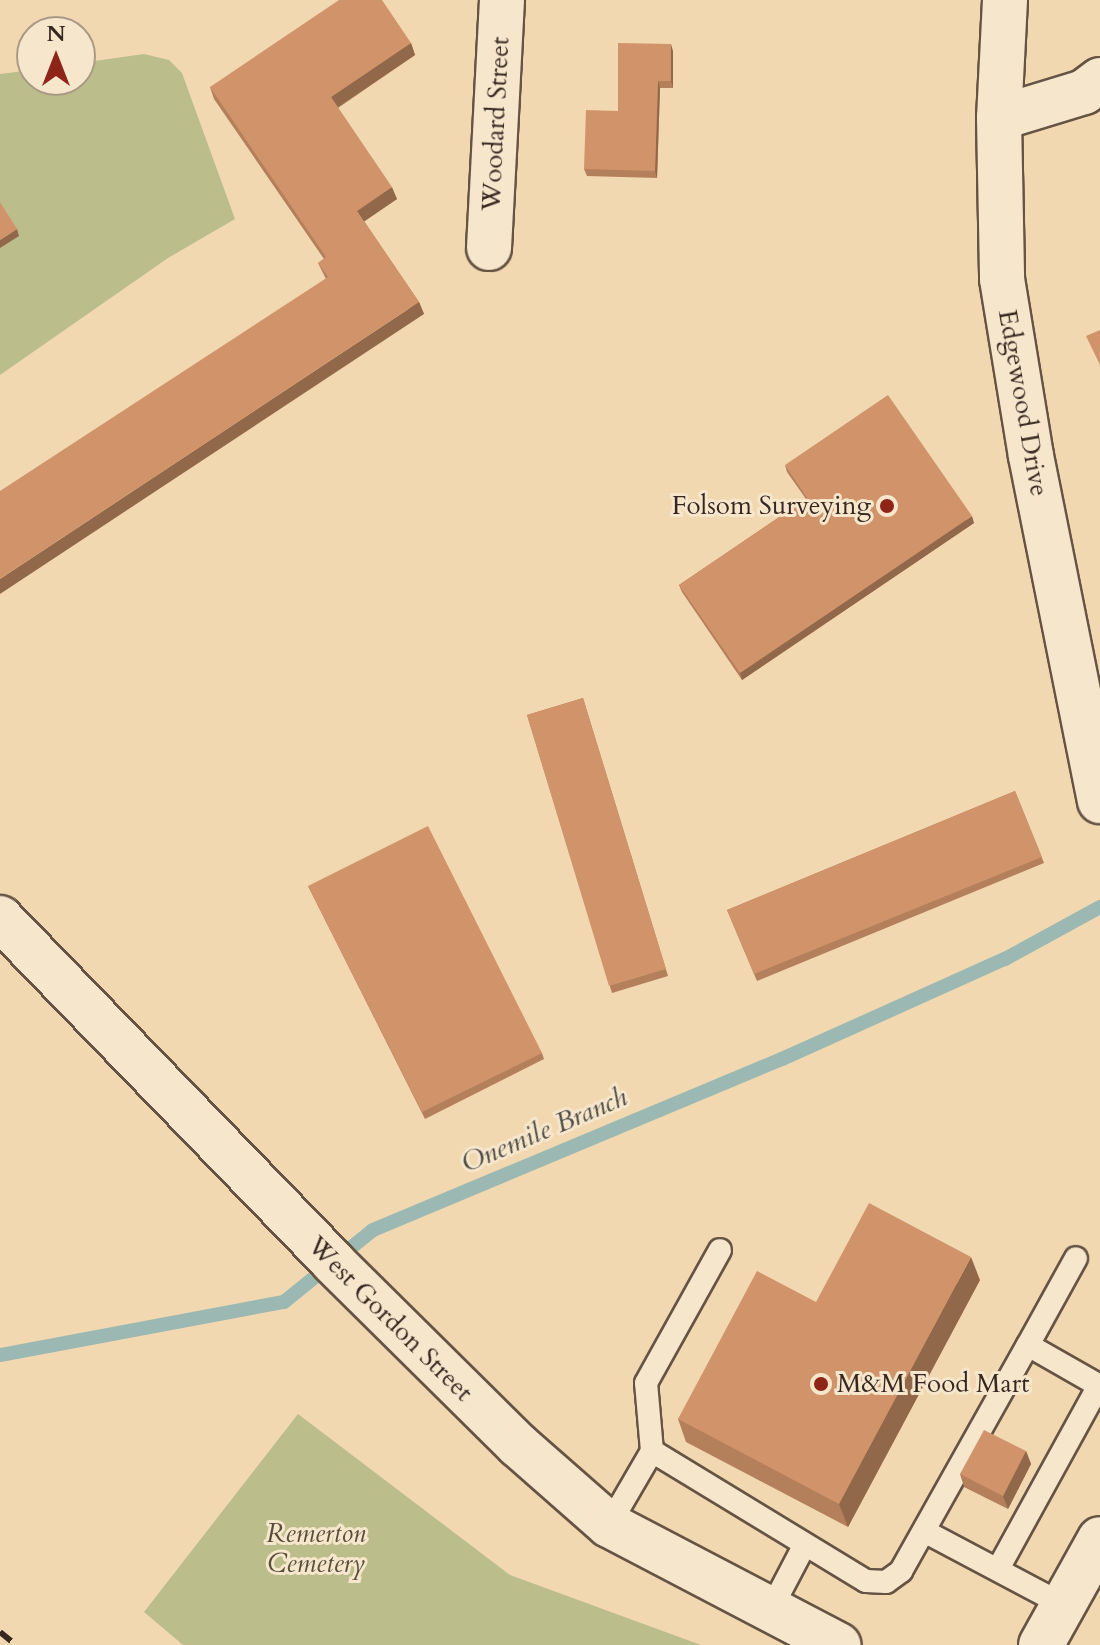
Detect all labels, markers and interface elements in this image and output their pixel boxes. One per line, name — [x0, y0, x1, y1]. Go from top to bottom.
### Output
north arrow — [16, 16, 96, 96]
text: N — [46, 19, 66, 49]
street label: Woodard Street — [476, 36, 516, 212]
street label: Edgewood Drive — [991, 307, 1055, 499]
place label: Folsom Surveying — [672, 490, 871, 522]
marker: Folsom Surveying — [878, 497, 896, 515]
water label: Onemile Branch — [456, 1080, 632, 1180]
street label: West Gordon Street — [301, 1230, 479, 1408]
place label: M&M Food Mart — [837, 1368, 1029, 1400]
marker: M&M Food Mart — [812, 1375, 830, 1393]
park label: Remerton Cemetery — [266, 1518, 366, 1580]

